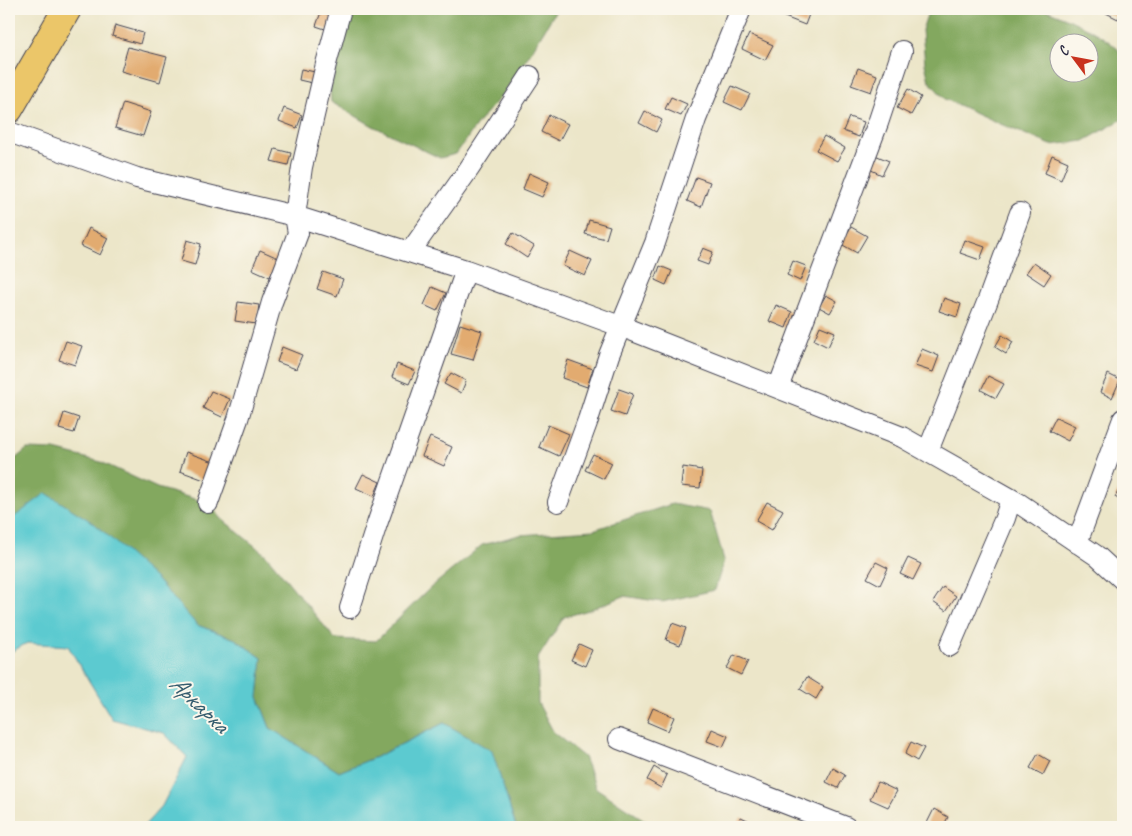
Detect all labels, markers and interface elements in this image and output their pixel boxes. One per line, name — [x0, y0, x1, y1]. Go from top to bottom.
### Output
north arrow — [1050, 32, 1100, 82]
text: С — [1054, 42, 1074, 59]
water label: Аркарка — [163, 668, 237, 741]

